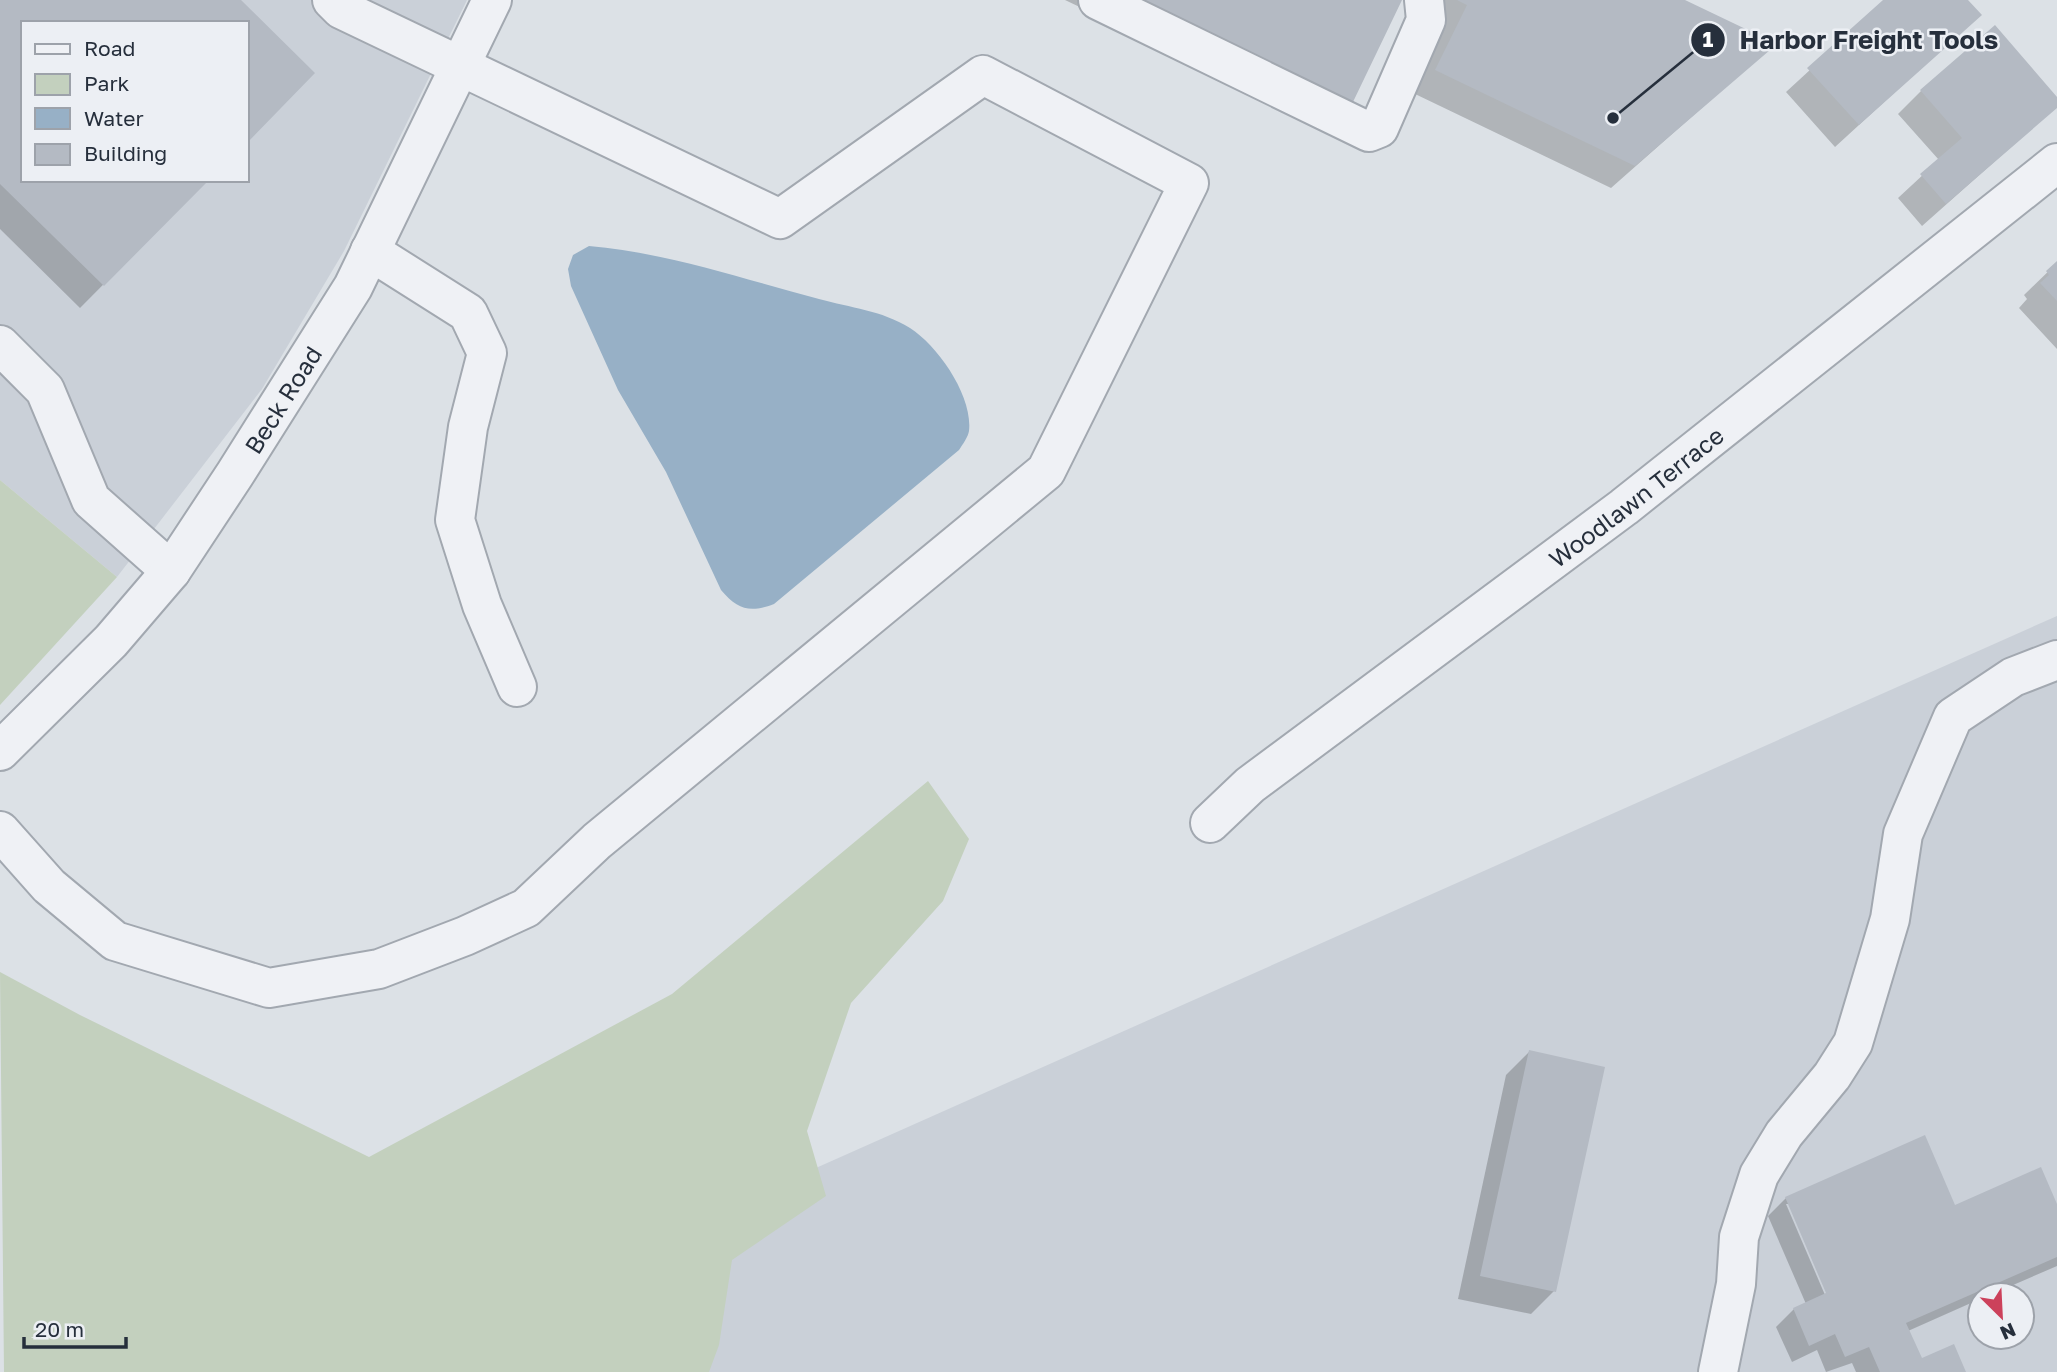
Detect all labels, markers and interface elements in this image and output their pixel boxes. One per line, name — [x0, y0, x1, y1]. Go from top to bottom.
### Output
callout: Harbor Freight Tools — [1691, 16, 2013, 63]
legend — [21, 21, 248, 182]
text: Harbor Freight Tools — [1740, 24, 1998, 55]
text: 1 — [1703, 26, 1714, 52]
text: Road — [84, 35, 135, 61]
text: Park — [84, 70, 130, 96]
text: Water — [84, 105, 144, 131]
text: Building — [84, 140, 167, 166]
street label: Beck Road — [237, 340, 327, 458]
street label: Woodlawn Terrace — [1543, 420, 1729, 573]
north arrow — [1966, 1281, 2036, 1351]
scale bar — [24, 1306, 126, 1350]
text: 20 m — [35, 1316, 84, 1342]
text: N — [1997, 1319, 2019, 1345]

